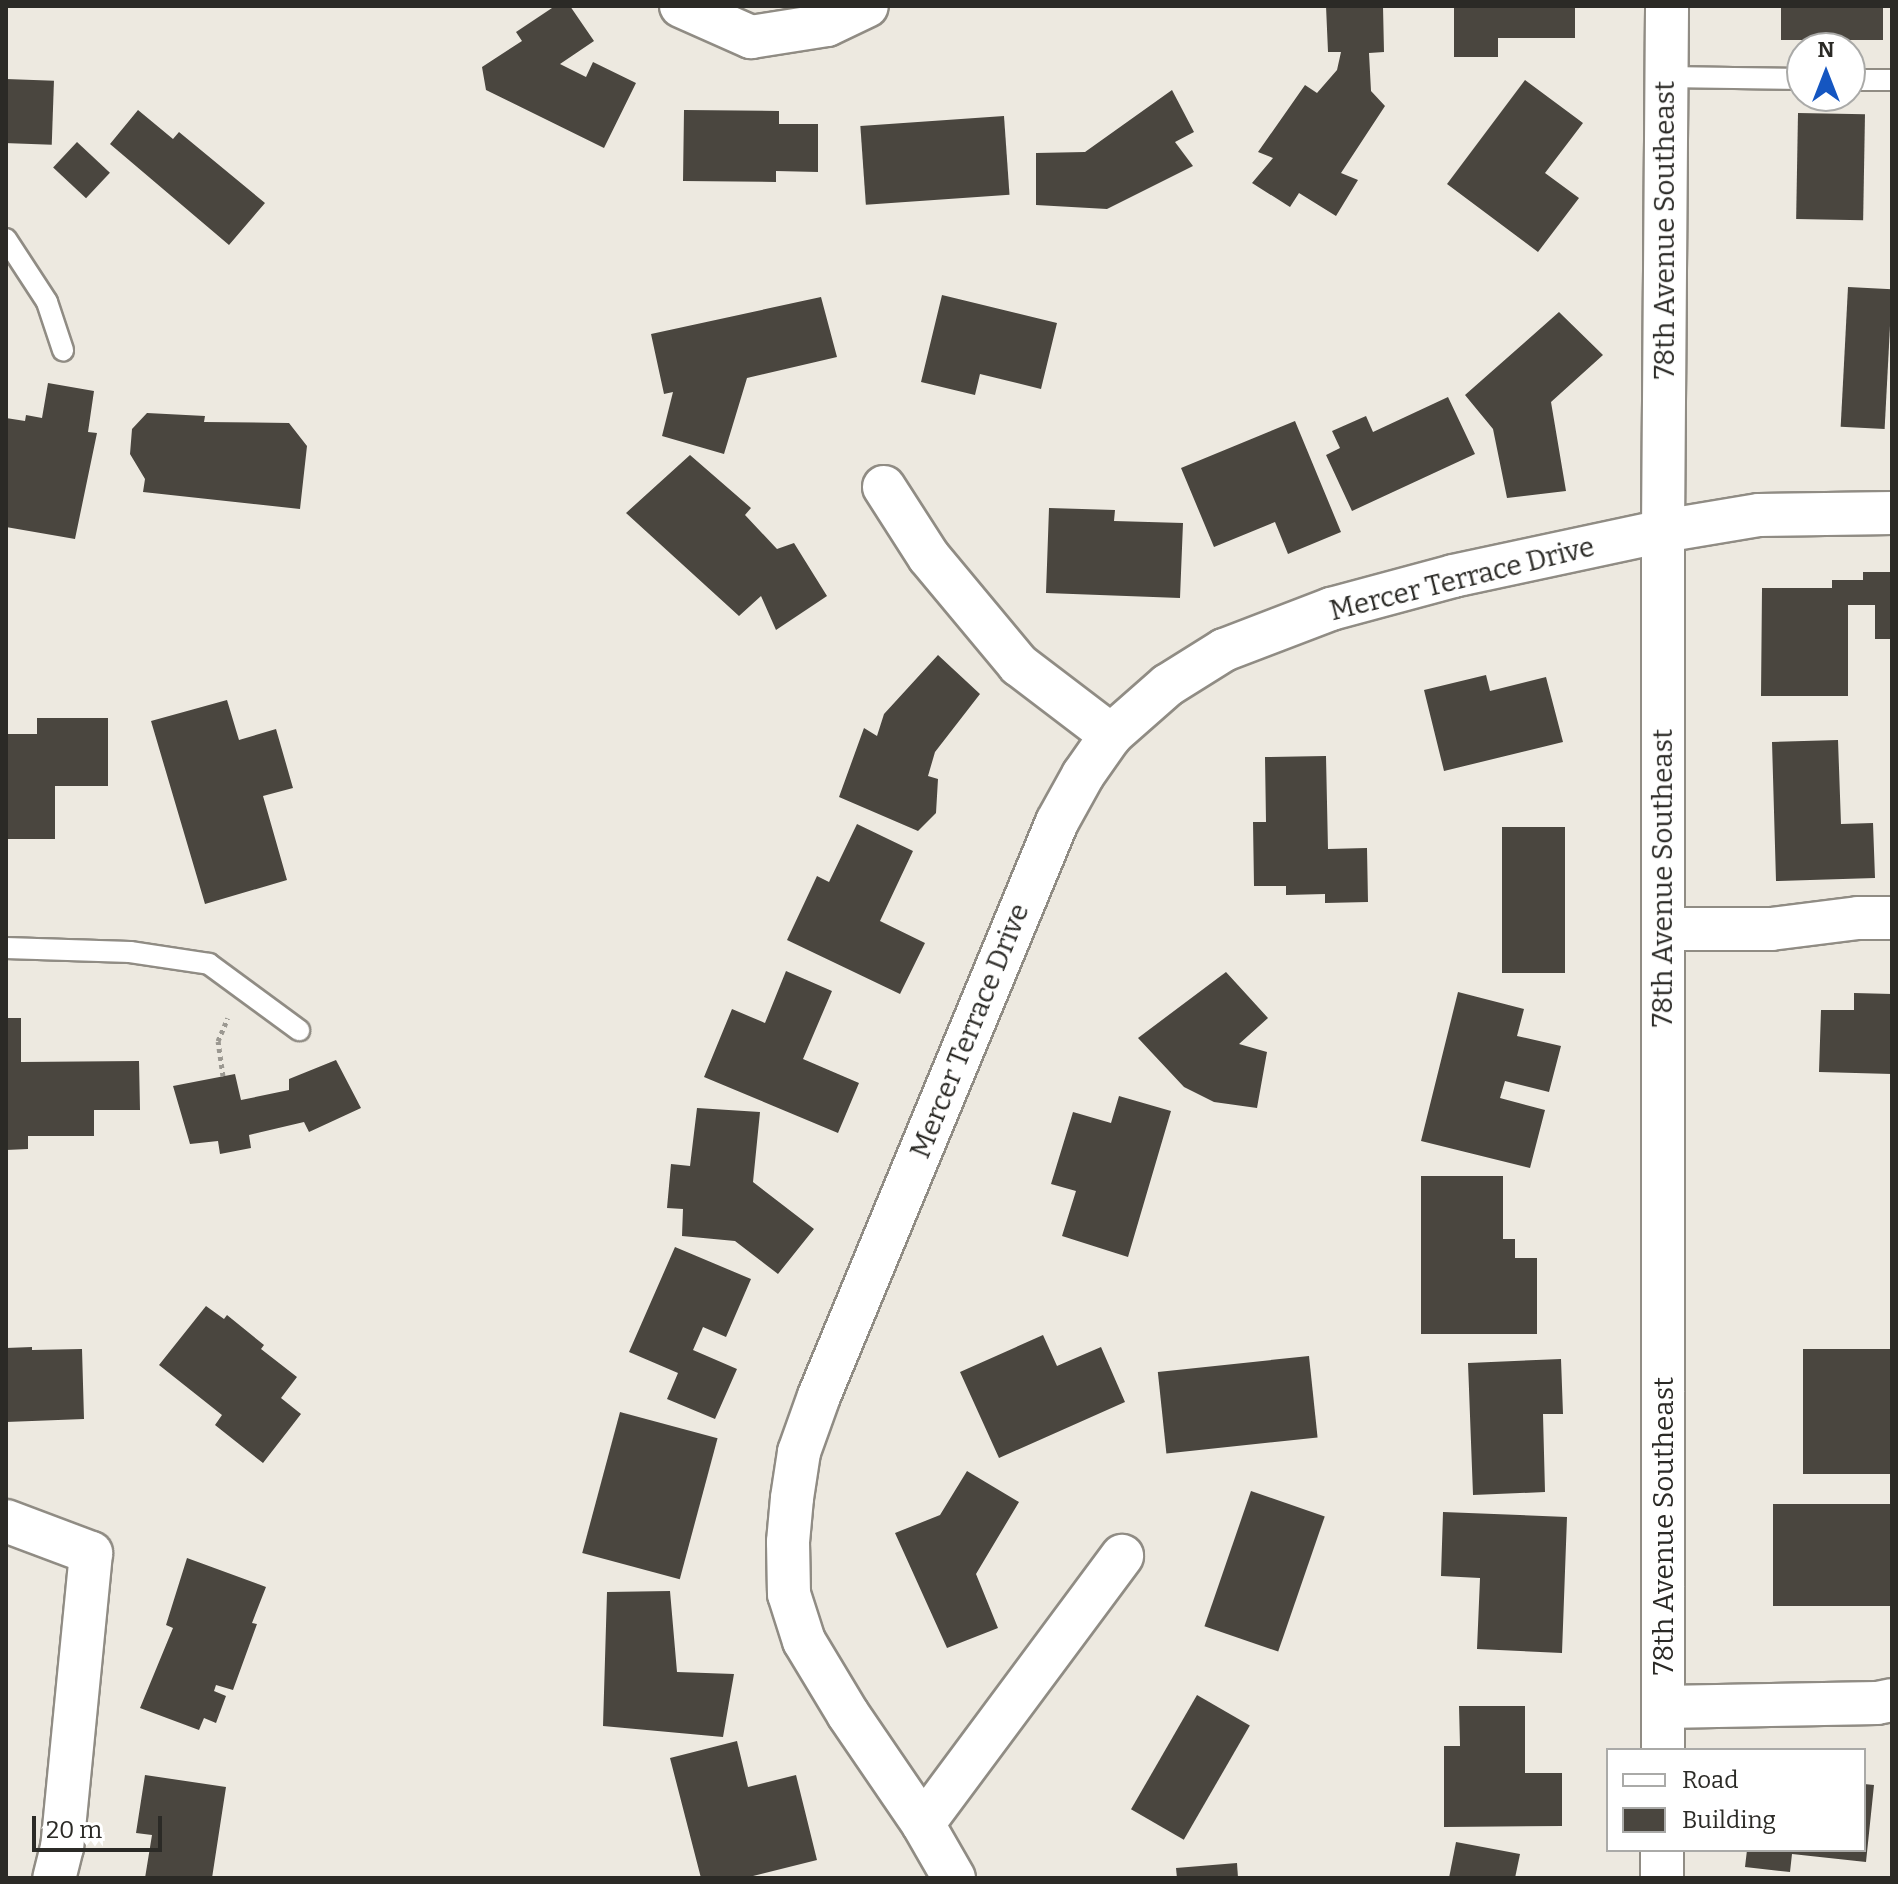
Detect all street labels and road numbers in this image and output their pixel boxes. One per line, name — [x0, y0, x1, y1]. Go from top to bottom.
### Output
street label: 78th Avenue Southeast — [1648, 81, 1682, 379]
street label: Mercer Terrace Drive — [1326, 530, 1598, 628]
street label: 78th Avenue Southeast — [1646, 729, 1680, 1027]
street label: Mercer Terrace Drive — [904, 899, 1036, 1163]
street label: 78th Avenue Southeast — [1647, 1377, 1681, 1675]

